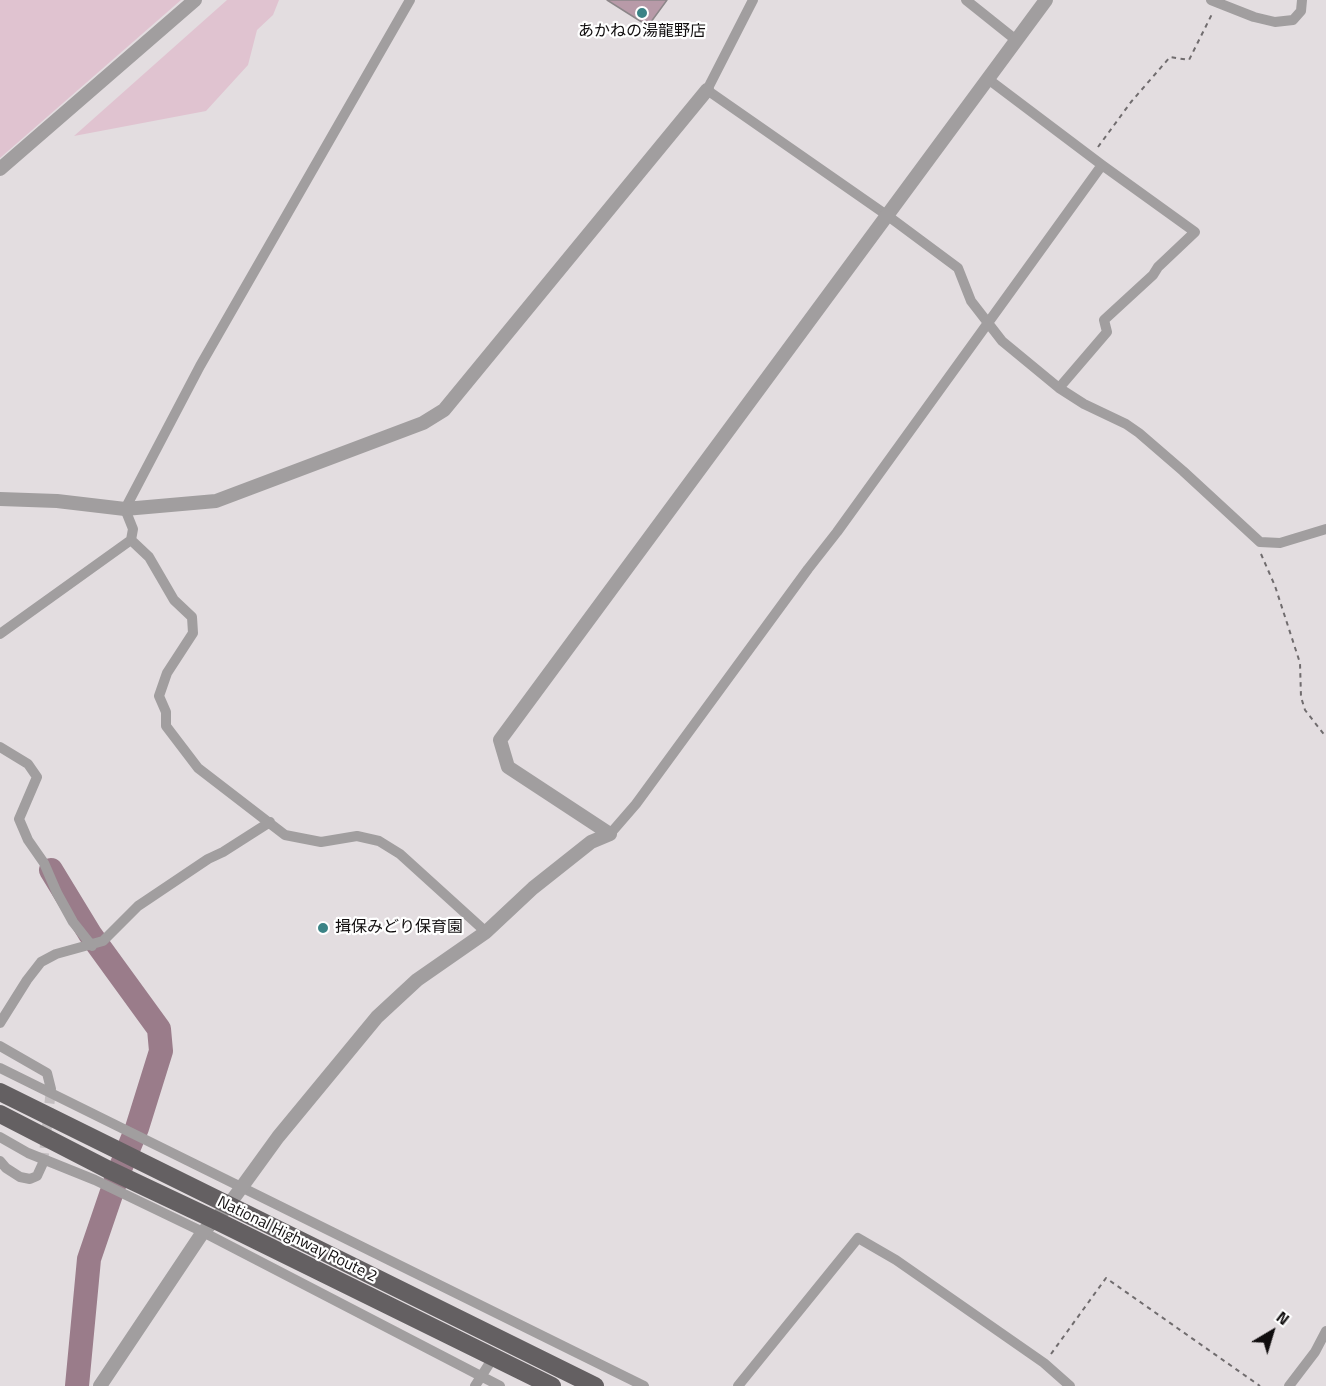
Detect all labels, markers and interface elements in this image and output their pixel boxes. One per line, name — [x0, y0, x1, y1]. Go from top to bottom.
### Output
marker: あかねの湯龍野店 — [635, 6, 649, 20]
place label: あかねの湯龍野店 — [578, 22, 706, 42]
place label: 揖保みどり保育園 — [335, 918, 463, 938]
marker: 揖保みどり保育園 — [316, 921, 330, 935]
street label: National Highway Route 2 — [214, 1193, 380, 1287]
north arrow — [1242, 1302, 1302, 1362]
text: N — [1271, 1305, 1295, 1331]

